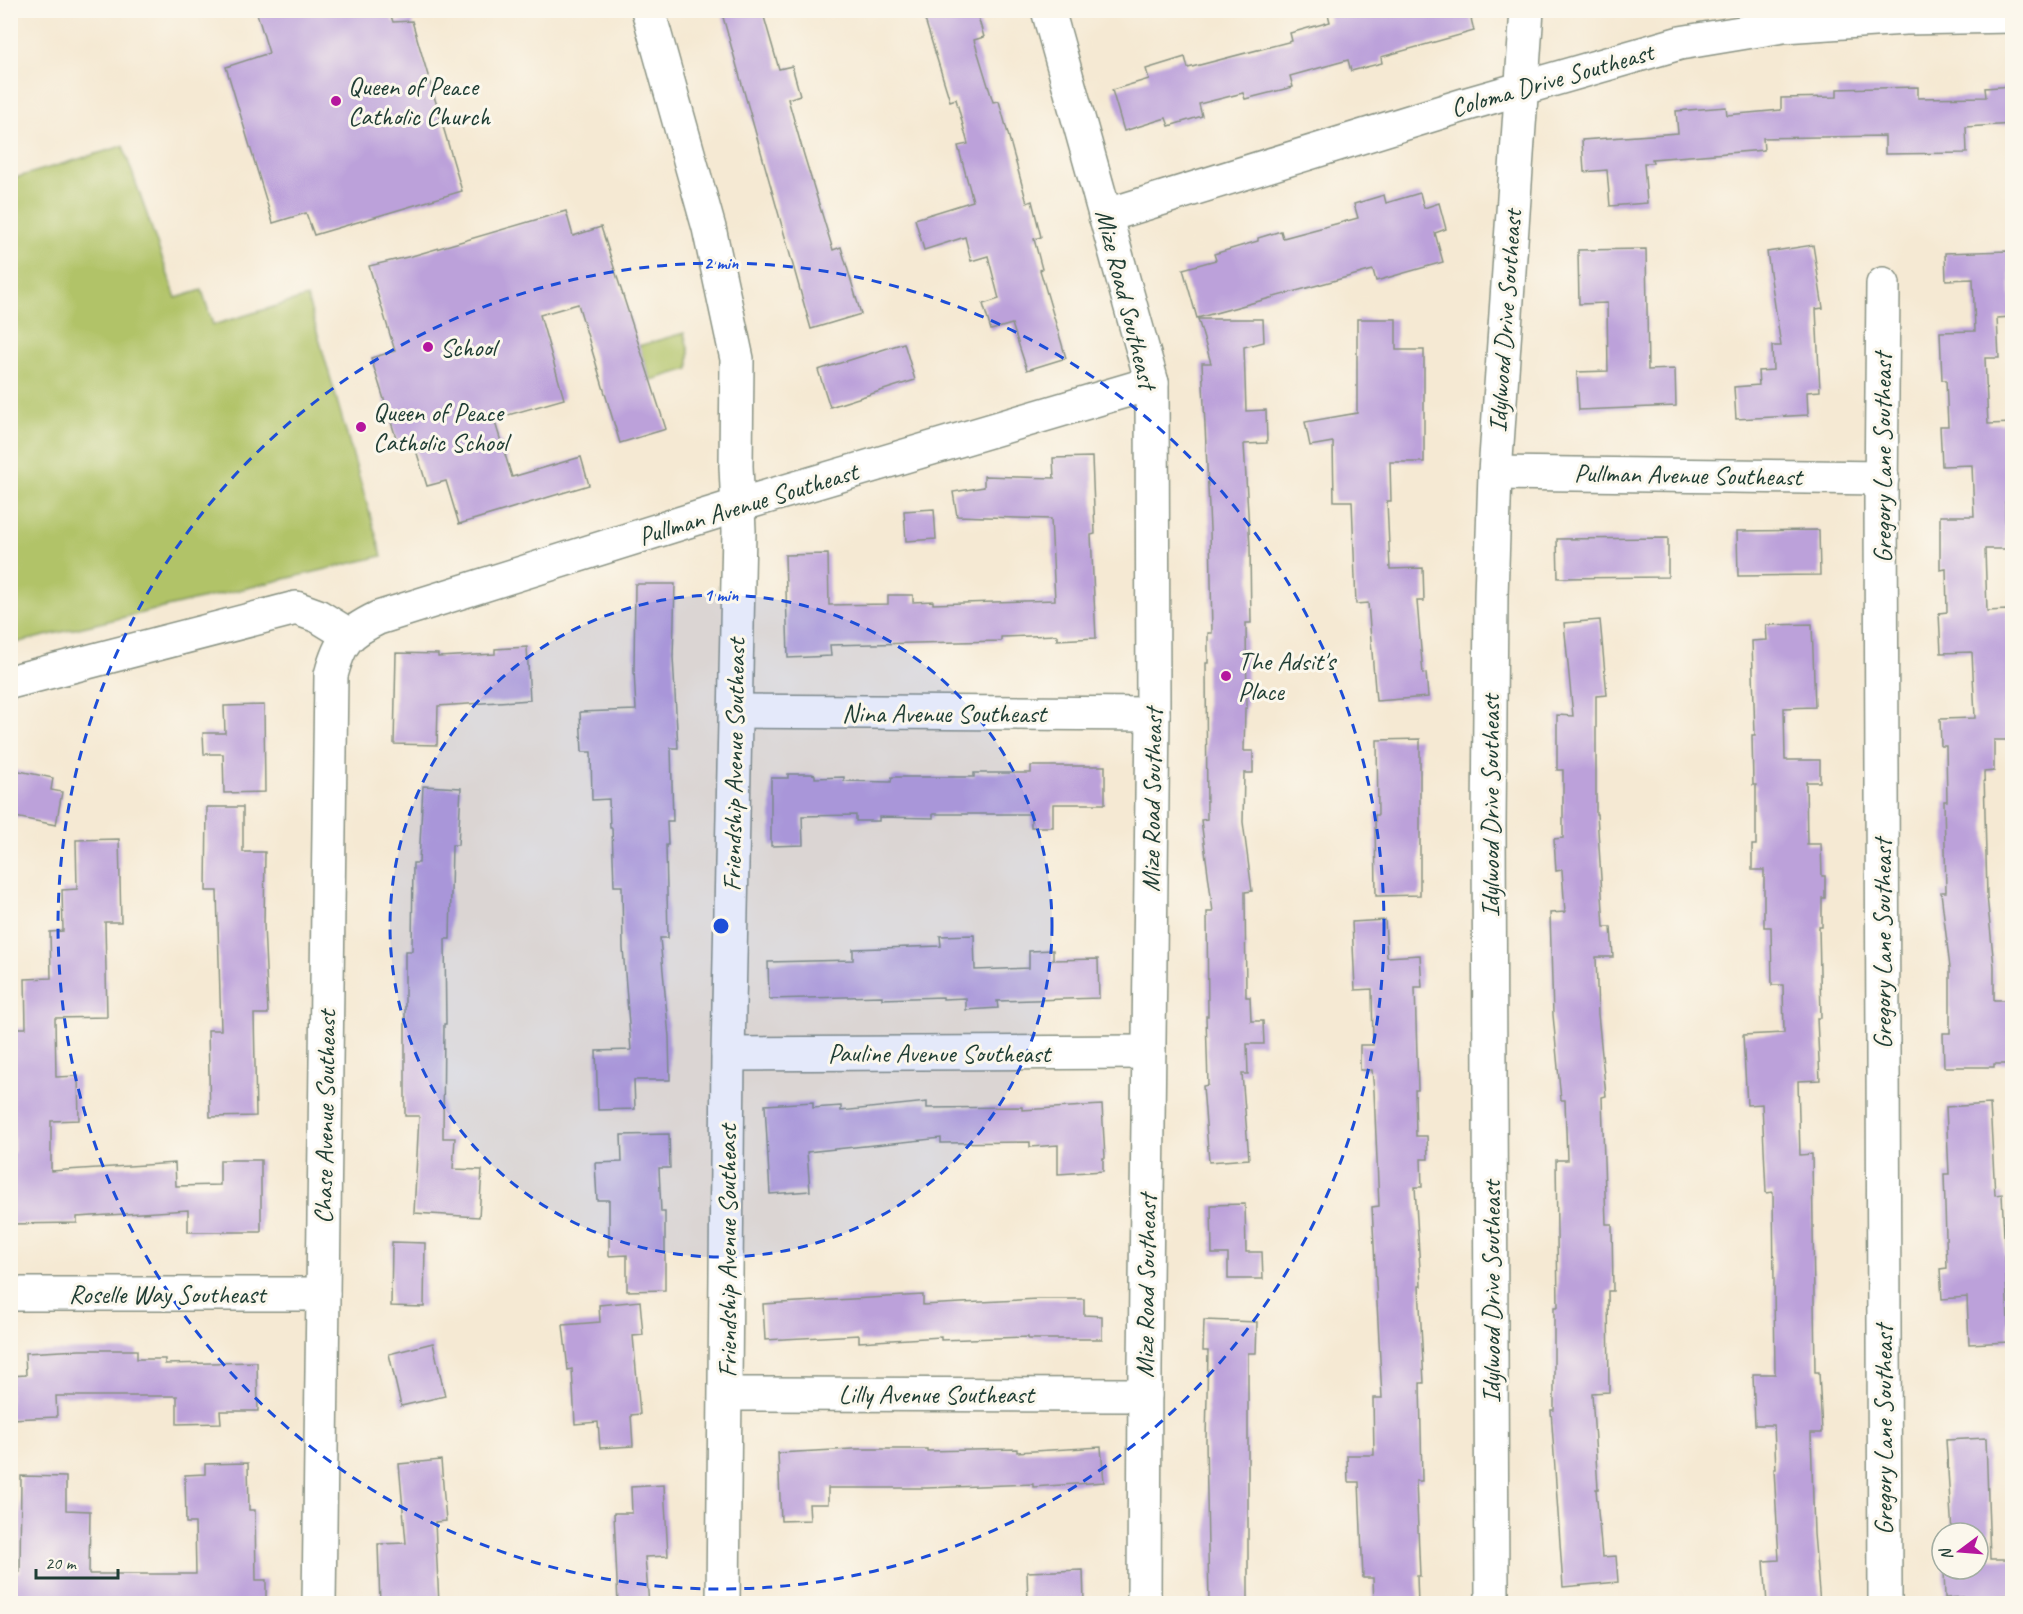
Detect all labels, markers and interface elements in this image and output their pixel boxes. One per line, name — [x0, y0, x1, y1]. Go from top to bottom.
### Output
street label: Coloma Drive Southeast — [1447, 35, 1659, 125]
place label: Queen of Peace Catholic Church — [348, 70, 491, 133]
marker: Queen of Peace Catholic Church — [329, 94, 343, 108]
street label: Mize Road Southeast — [1088, 206, 1165, 395]
street label: Idylwood Drive Southeast — [1481, 206, 1529, 433]
text: 2 min — [704, 252, 739, 274]
place label: School — [440, 331, 501, 364]
marker: School — [421, 340, 435, 354]
street label: Gregory Lane Southeast — [1866, 350, 1899, 563]
place label: Queen of Peace Catholic School — [373, 396, 512, 459]
marker: Queen of Peace Catholic School — [354, 420, 368, 434]
street label: Pullman Avenue Southeast — [634, 454, 864, 553]
street label: Pullman Avenue Southeast — [1574, 457, 1804, 494]
text: 1 min — [704, 584, 739, 606]
street label: Friendship Avenue Southeast — [715, 636, 753, 892]
place label: The Adsit's Place — [1238, 645, 1337, 708]
marker: The Adsit's Place — [1219, 669, 1233, 683]
street label: Idylwood Drive Southeast — [1474, 692, 1507, 917]
street label: Nina Avenue Southeast — [842, 697, 1048, 730]
street label: Mize Road Southeast — [1134, 705, 1170, 892]
street label: Gregory Lane Southeast — [1866, 836, 1899, 1049]
centre of rings — [711, 916, 731, 936]
street label: Chase Avenue Southeast — [307, 1008, 343, 1224]
street label: Pauline Avenue Southeast — [828, 1037, 1052, 1070]
street label: Friendship Avenue Southeast — [711, 1122, 744, 1377]
street label: Idylwood Drive Southeast — [1475, 1178, 1508, 1403]
street label: Mize Road Southeast — [1128, 1191, 1164, 1378]
street label: Roselle Way Southeast — [69, 1278, 268, 1311]
street label: Gregory Lane Southeast — [1867, 1322, 1900, 1535]
street label: Lilly Avenue Southeast — [838, 1378, 1036, 1411]
north arrow — [1930, 1521, 1990, 1581]
scale bar — [36, 1542, 118, 1580]
text: N — [1935, 1544, 1958, 1562]
text: 20 m — [45, 1552, 78, 1574]

